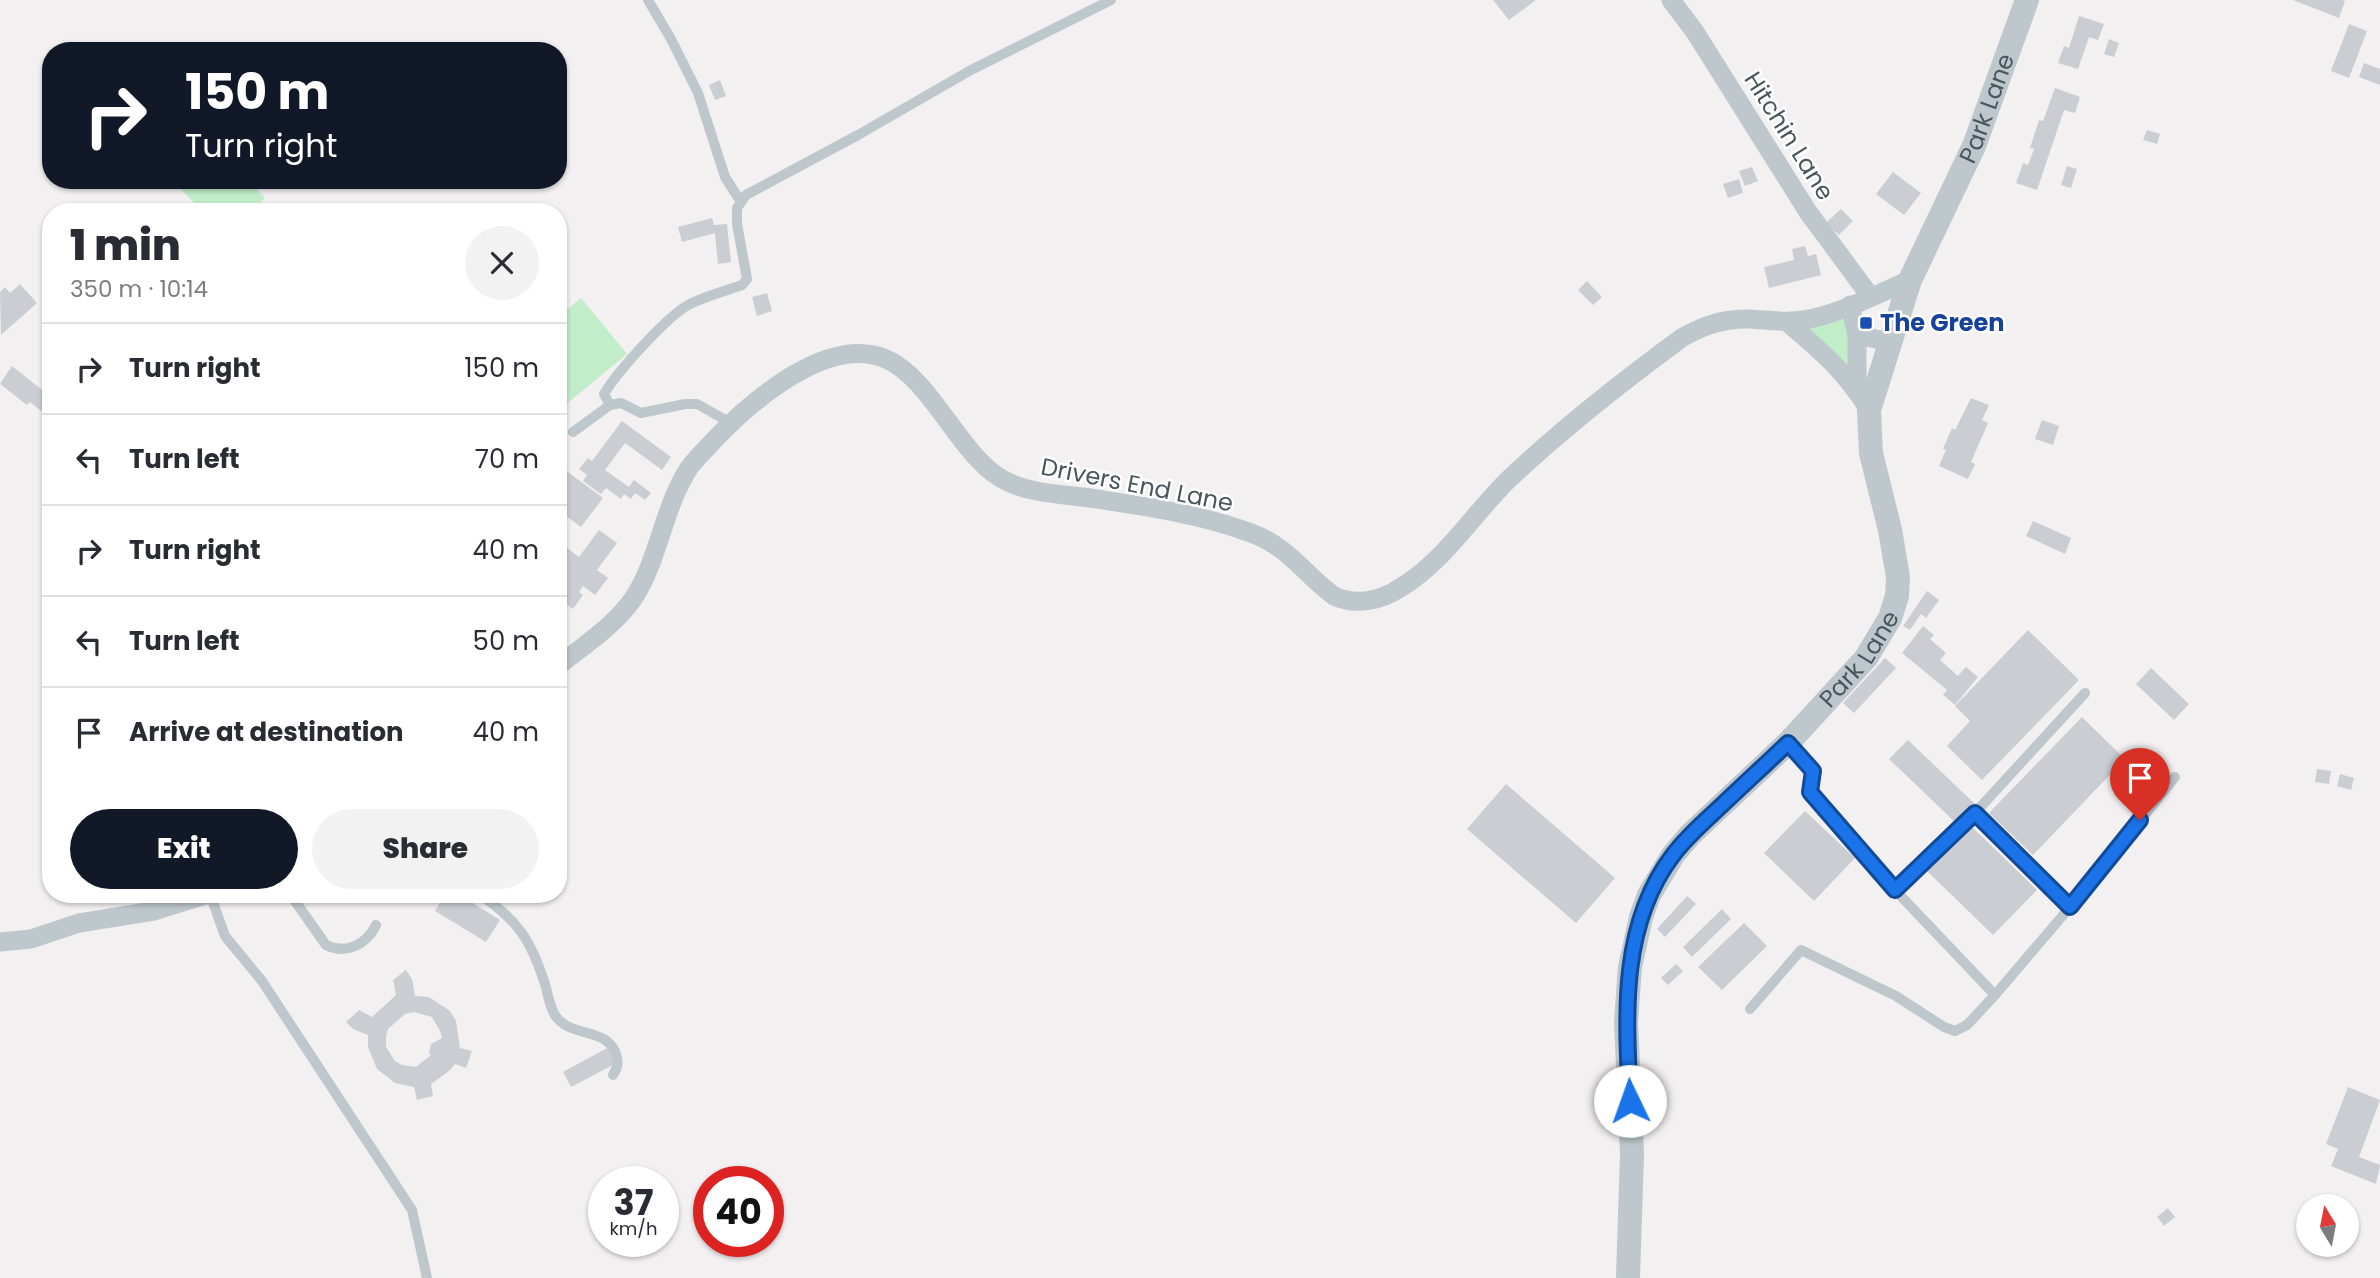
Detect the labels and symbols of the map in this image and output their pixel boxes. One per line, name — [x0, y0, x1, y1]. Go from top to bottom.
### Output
street label: Park Lane — [1951, 49, 2022, 169]
street label: Hitchin Lane — [1737, 65, 1842, 206]
place label: The Green — [1880, 306, 2005, 339]
marker: The Green — [1858, 315, 1874, 331]
street label: Drivers End Lane — [1038, 450, 1236, 519]
street label: Park Lane — [1812, 604, 1907, 715]
pin — [2110, 748, 2170, 820]
position arrow — [1593, 1064, 1667, 1138]
speed limit sign: 40 — [693, 1166, 784, 1257]
north arrow — [2296, 1194, 2359, 1256]

